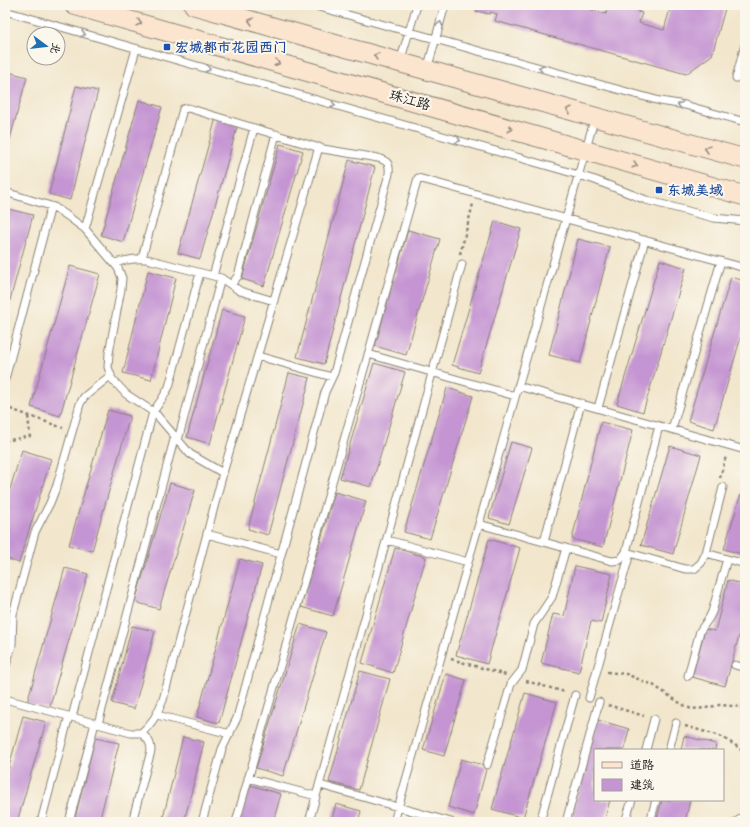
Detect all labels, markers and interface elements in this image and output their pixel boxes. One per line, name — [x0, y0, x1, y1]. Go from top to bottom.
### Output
one-way arrow — [248, 17, 255, 26]
one-way arrow — [135, 18, 142, 27]
one-way arrow — [435, 21, 444, 28]
north arrow — [26, 26, 66, 66]
one-way arrow — [79, 29, 86, 38]
place label: 宏城都市花园西门 — [175, 39, 287, 56]
text: 北 — [47, 41, 63, 55]
marker: 宏城都市花园西门 — [162, 42, 172, 52]
one-way arrow — [373, 52, 380, 61]
one-way arrow — [274, 58, 281, 67]
one-way arrow — [204, 64, 211, 73]
one-way arrow — [538, 64, 545, 73]
street label: 珠江路 — [387, 86, 433, 114]
one-way arrow — [330, 100, 336, 108]
one-way arrow — [677, 101, 683, 109]
one-way arrow — [566, 106, 573, 115]
one-way arrow — [506, 124, 513, 133]
one-way arrow — [454, 135, 461, 144]
one-way arrow — [704, 145, 711, 154]
one-way arrow — [631, 160, 638, 169]
place label: 东城美域 — [667, 182, 723, 199]
marker: 东城美域 — [654, 185, 664, 195]
legend — [594, 749, 724, 801]
text: 道路 — [630, 758, 654, 773]
text: 建筑 — [630, 778, 654, 793]

